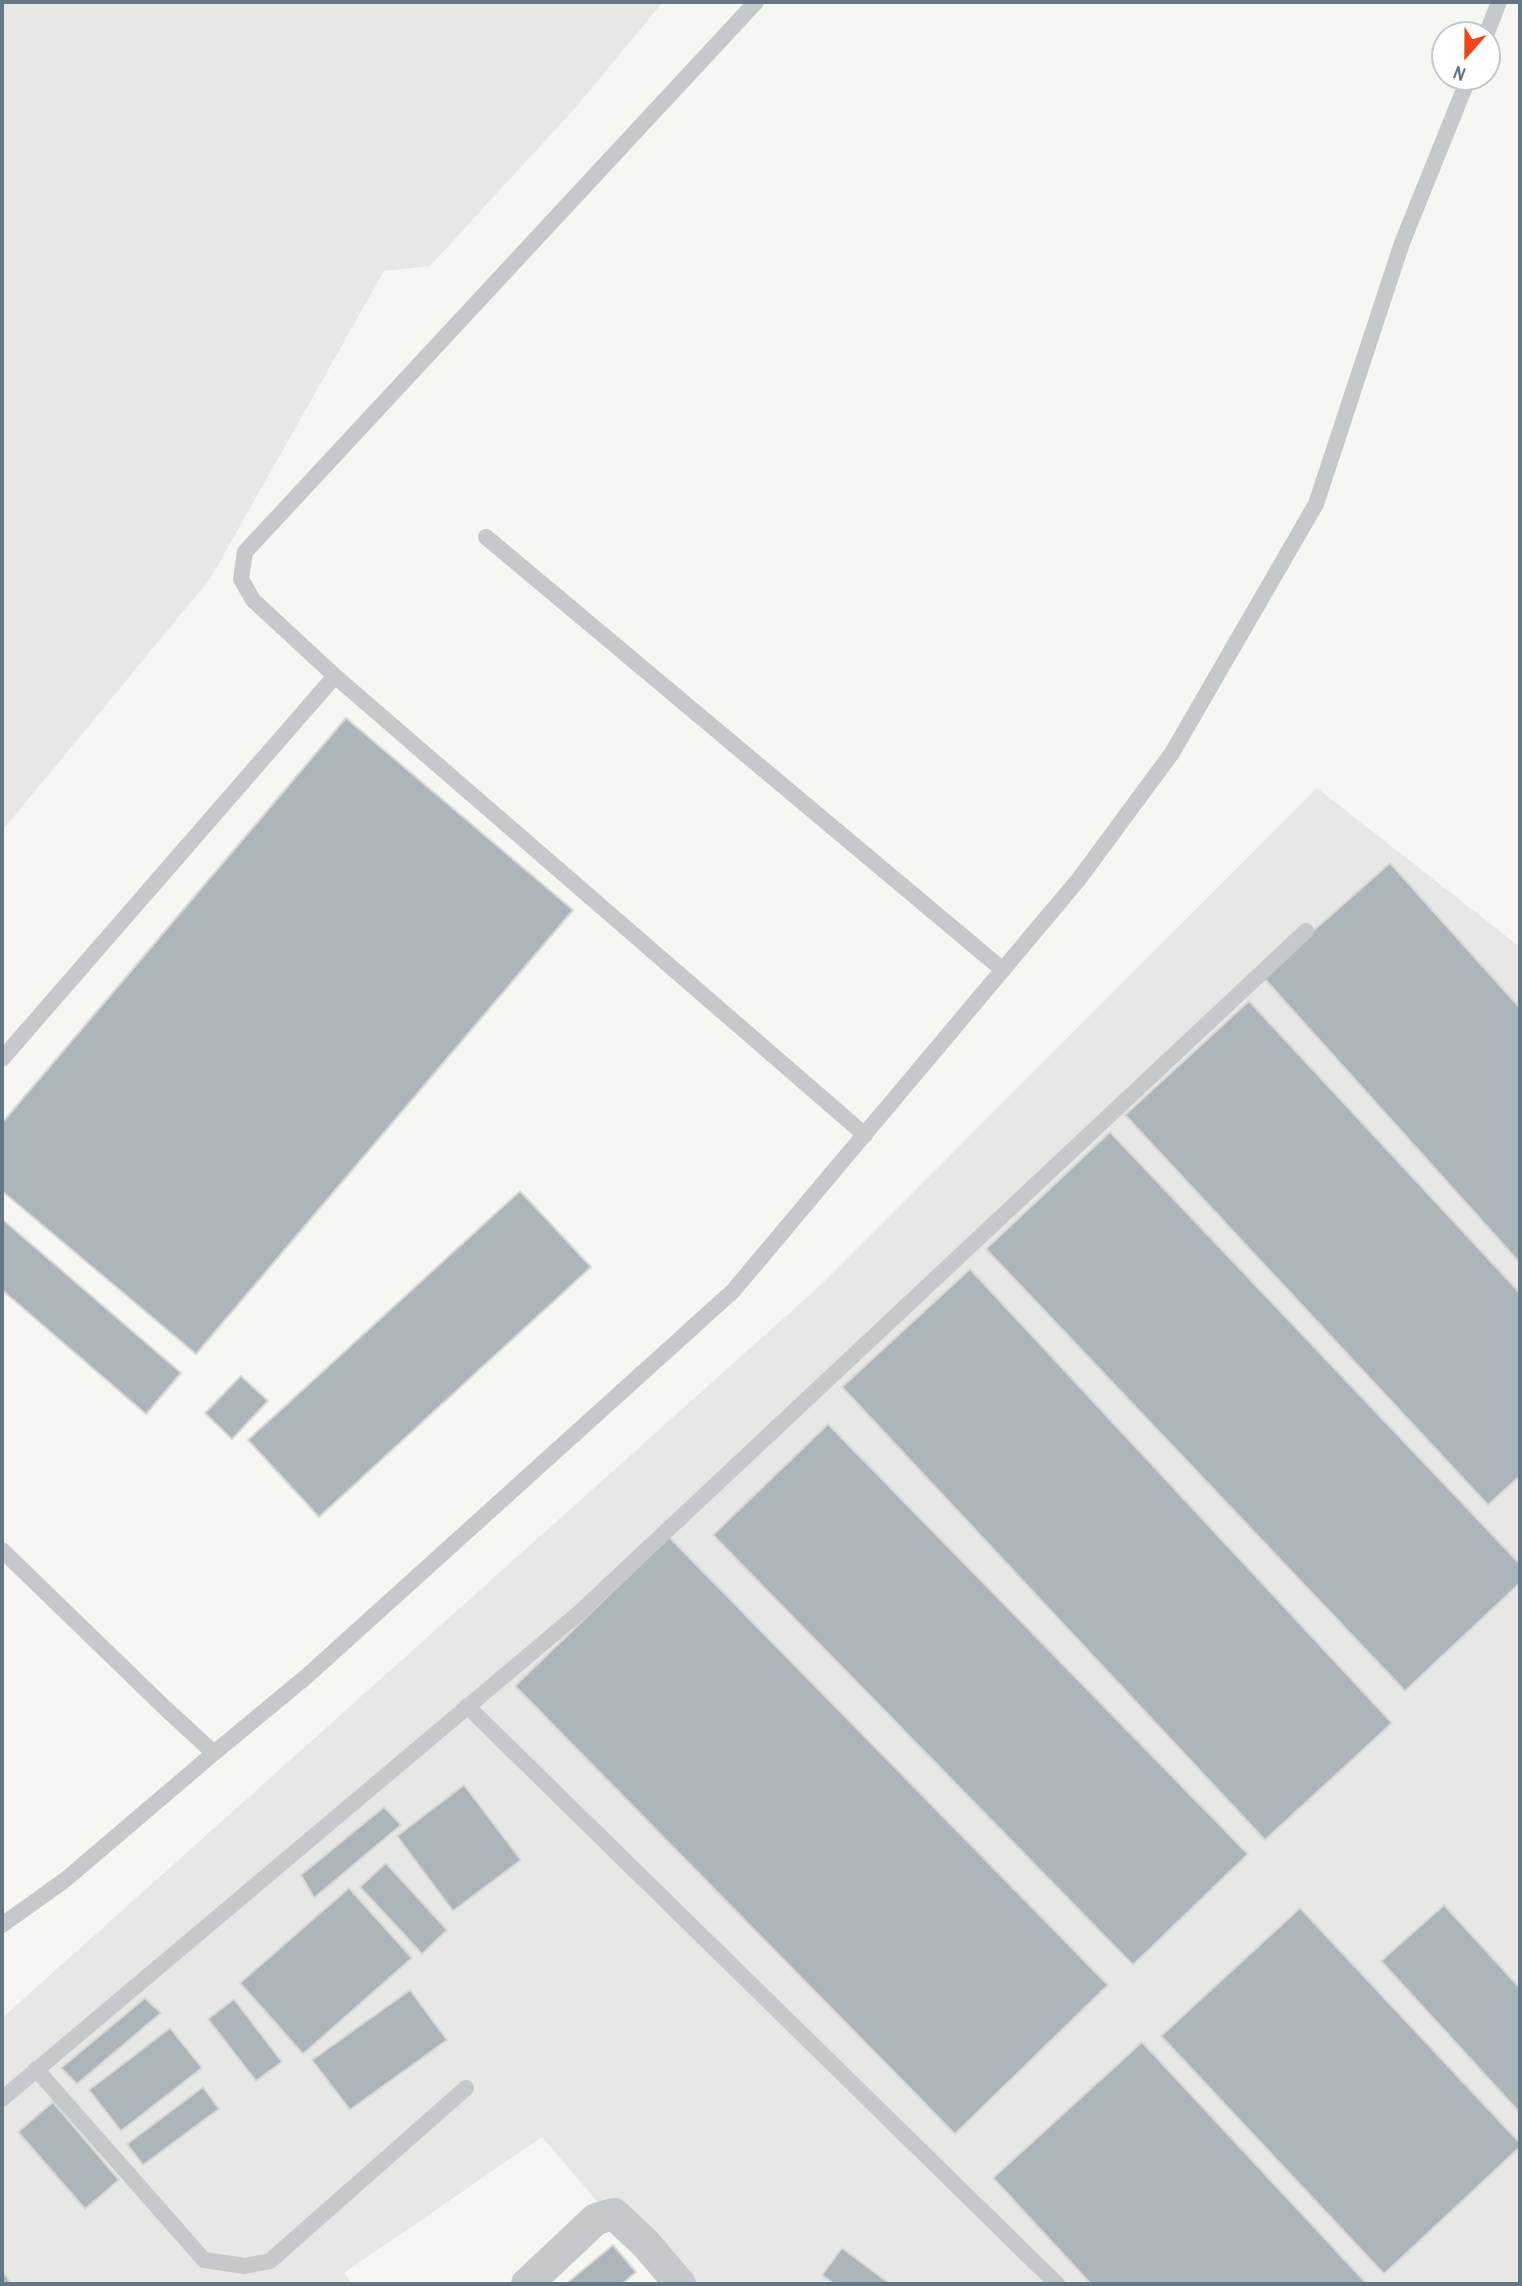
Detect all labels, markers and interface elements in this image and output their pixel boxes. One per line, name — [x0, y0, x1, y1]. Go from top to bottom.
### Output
north arrow — [1431, 21, 1501, 91]
text: N — [1449, 60, 1469, 88]

